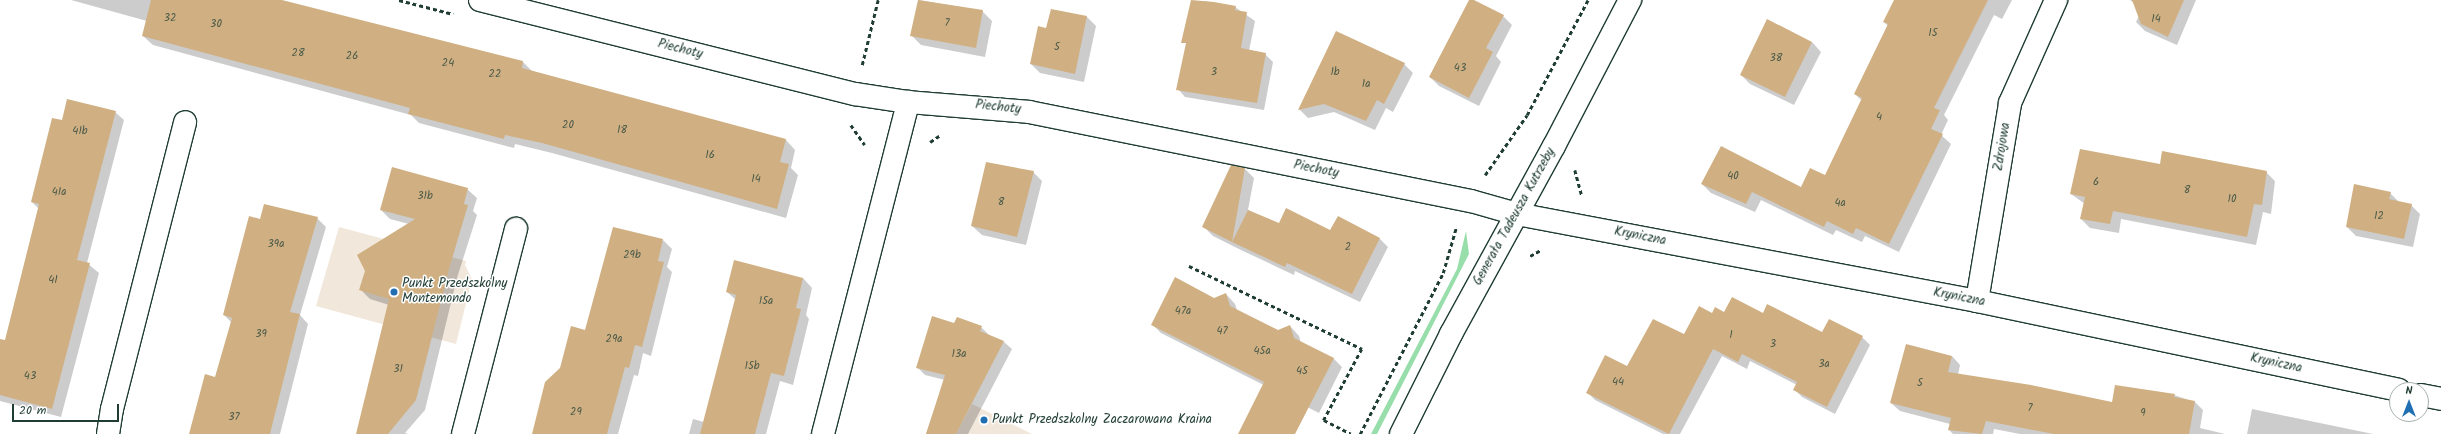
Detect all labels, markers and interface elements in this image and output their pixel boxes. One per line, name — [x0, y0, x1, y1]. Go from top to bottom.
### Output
house number: 32 — [164, 11, 176, 25]
house number: 14 — [2151, 12, 2161, 26]
house number: 7 — [944, 16, 950, 30]
house number: 30 — [210, 17, 222, 31]
house number: 15 — [1928, 26, 1938, 40]
street label: Piechoty — [656, 37, 704, 63]
house number: 5 — [1054, 40, 1060, 54]
house number: 28 — [291, 46, 305, 60]
house number: 26 — [346, 49, 358, 63]
house number: 38 — [1770, 51, 1782, 65]
house number: 24 — [442, 56, 454, 70]
house number: 43 — [1454, 61, 1466, 75]
house number: 3 — [1211, 65, 1217, 79]
house number: 1b — [1330, 65, 1340, 79]
house number: 22 — [489, 67, 501, 81]
house number: 1a — [1362, 77, 1370, 91]
street label: Piechoty — [974, 98, 1022, 118]
house number: 4 — [1876, 110, 1882, 124]
house number: 20 — [562, 118, 574, 132]
street label: Zdrojowa — [1991, 122, 2015, 172]
house number: 18 — [617, 123, 627, 137]
house number: 41b — [72, 124, 88, 138]
street label: Generała Tadeusza Kutrzeby — [1471, 145, 1559, 289]
house number: 16 — [705, 148, 715, 162]
street label: Piechoty — [1292, 158, 1340, 182]
house number: 40 — [1727, 169, 1739, 183]
house number: 14 — [751, 172, 761, 186]
house number: 6 — [2093, 175, 2099, 189]
house number: 8 — [2184, 183, 2190, 197]
house number: 41a — [52, 185, 66, 199]
house number: 31b — [417, 189, 433, 203]
house number: 10 — [2228, 192, 2236, 206]
house number: 8 — [998, 195, 1004, 209]
house number: 4a — [1834, 196, 1846, 210]
house number: 12 — [2374, 209, 2384, 223]
street label: Kryniczna — [1613, 224, 1667, 250]
house number: 39a — [268, 237, 284, 251]
house number: 2 — [1345, 240, 1351, 254]
house number: 29b — [623, 248, 641, 262]
house number: 41 — [48, 273, 58, 287]
place label: Punkt Przedszkolny Montemondo — [402, 277, 507, 308]
street label: Kryniczna — [1932, 285, 1986, 311]
marker: Punkt Przedszkolny Montemondo — [389, 287, 399, 297]
house number: 15a — [759, 294, 773, 308]
house number: 47a — [1175, 304, 1191, 318]
house number: 47 — [1216, 324, 1228, 338]
house number: 39 — [255, 327, 267, 341]
house number: 1 — [1729, 328, 1733, 342]
house number: 29a — [606, 332, 622, 346]
house number: 3 — [1770, 337, 1776, 351]
house number: 45a — [1253, 344, 1271, 358]
house number: 13a — [952, 347, 966, 361]
street label: Kryniczna — [2249, 351, 2303, 377]
house number: 3a — [1818, 357, 1830, 371]
house number: 15b — [744, 359, 760, 373]
house number: 31 — [393, 362, 403, 376]
house number: 45 — [1296, 364, 1308, 378]
house number: 43 — [24, 369, 36, 383]
house number: 44 — [1612, 375, 1624, 389]
house number: 5 — [1917, 376, 1923, 390]
north arrow — [2389, 382, 2429, 422]
text: N — [2406, 382, 2412, 400]
scale bar — [14, 396, 121, 422]
text: 20 m — [19, 401, 46, 420]
house number: 7 — [2027, 401, 2033, 415]
house number: 29 — [570, 405, 582, 419]
house number: 9 — [2140, 406, 2146, 420]
house number: 37 — [228, 410, 240, 424]
place label: Punkt Przedszkolny Zaczarowana Kraina — [992, 412, 1212, 428]
marker: Punkt Przedszkolny Zaczarowana Kraina — [979, 415, 989, 425]

